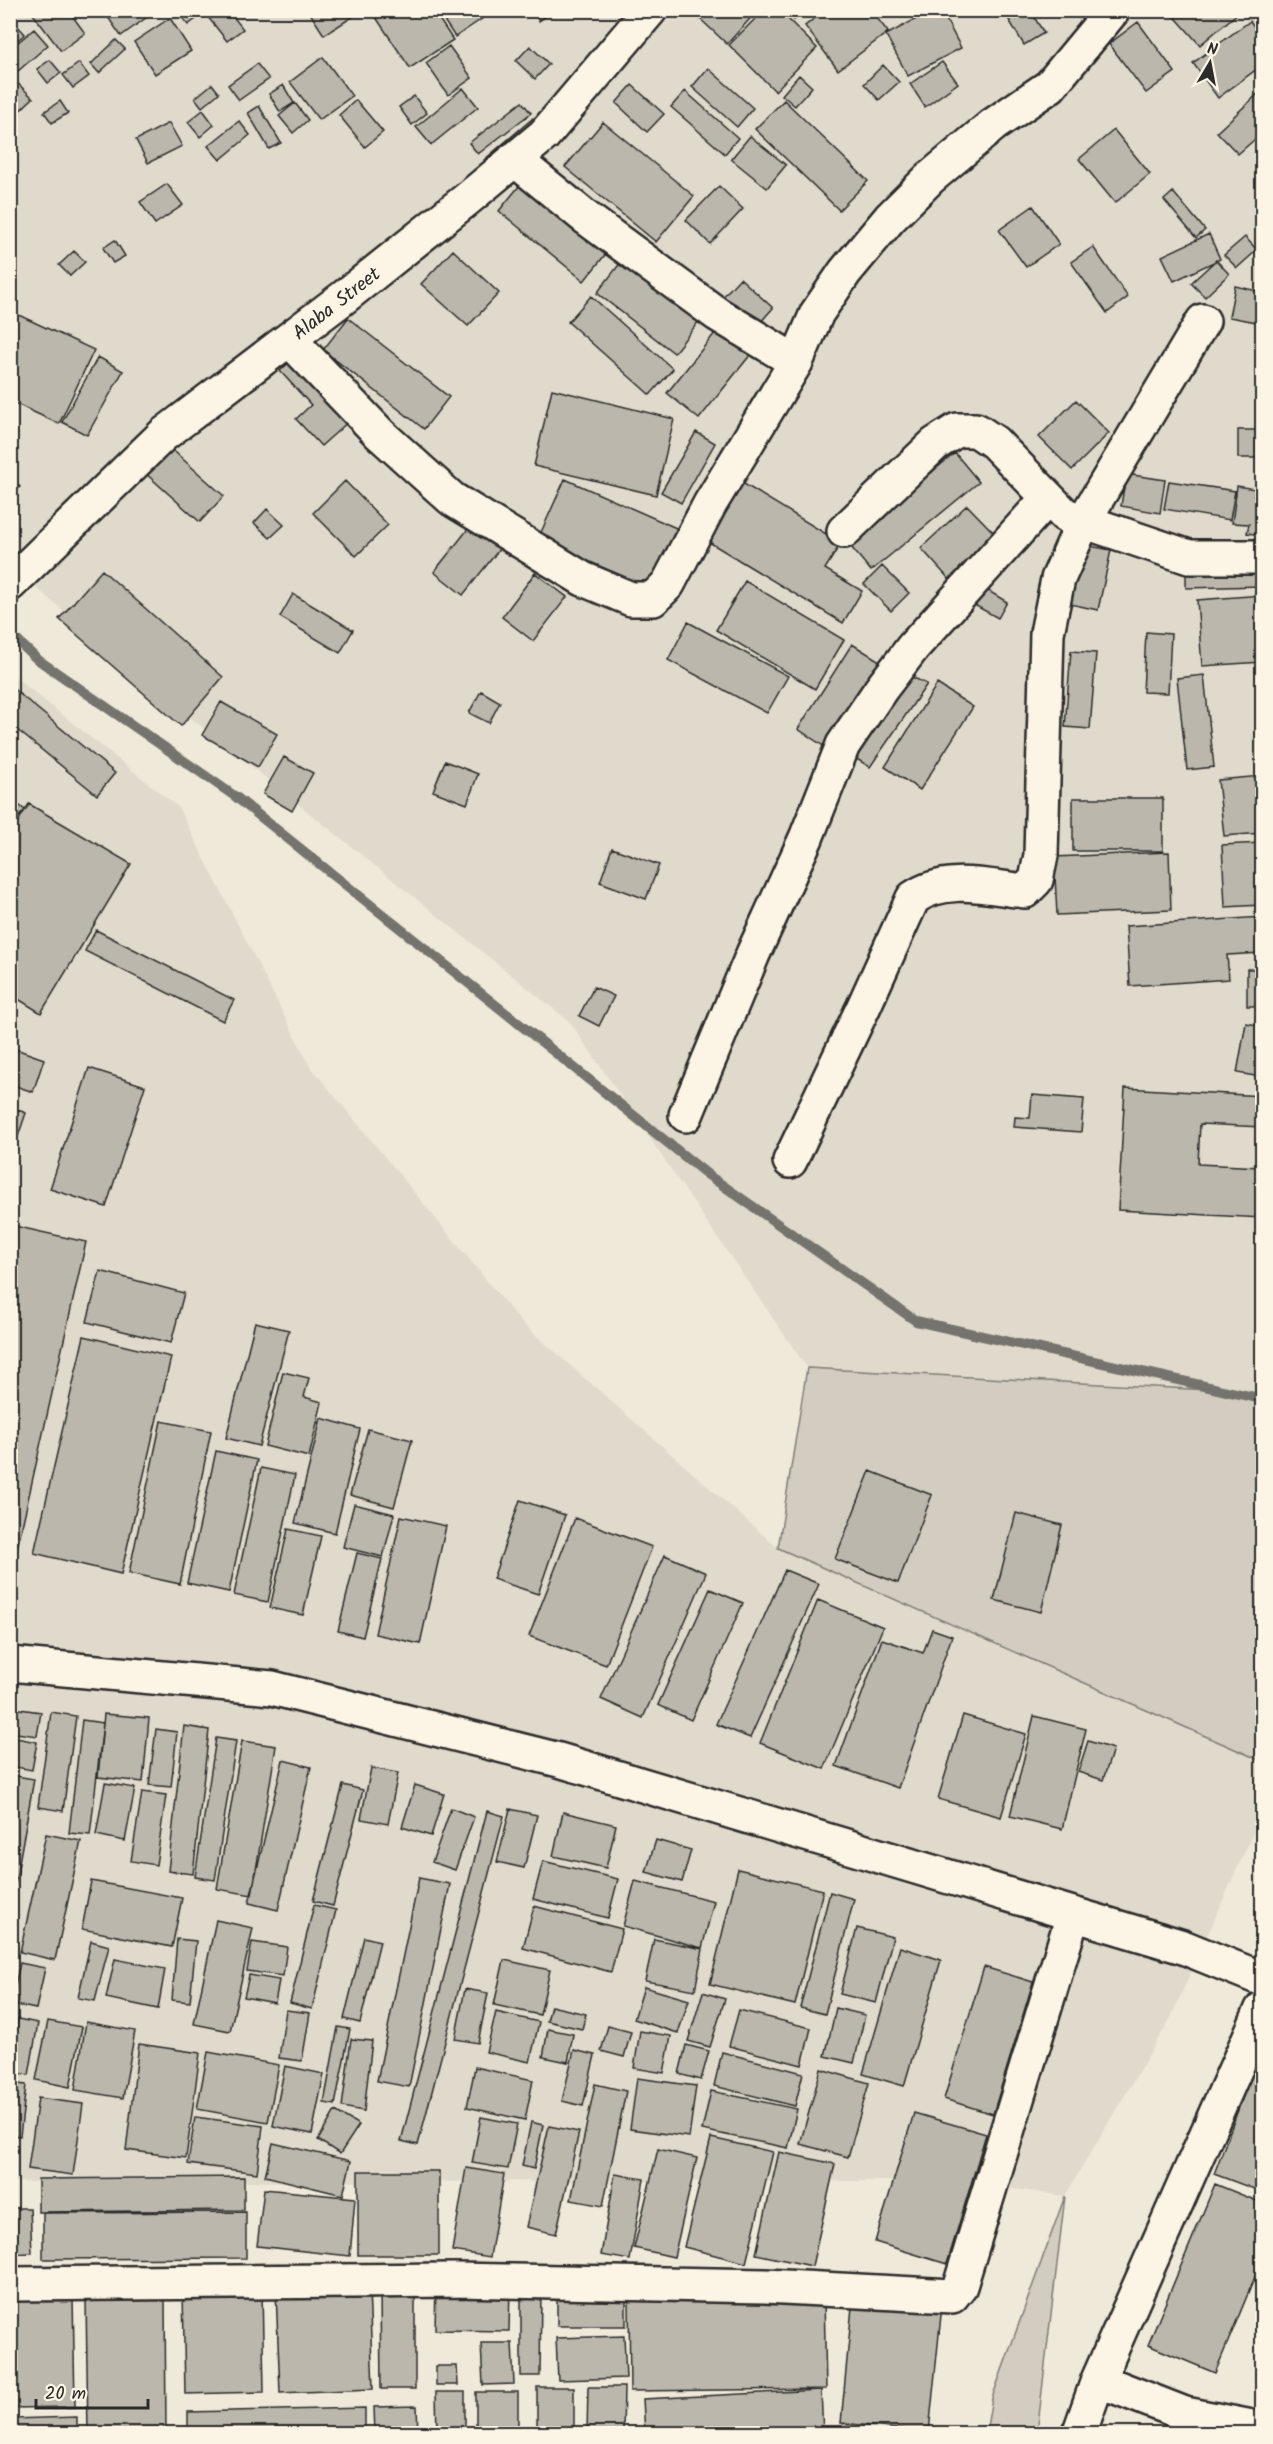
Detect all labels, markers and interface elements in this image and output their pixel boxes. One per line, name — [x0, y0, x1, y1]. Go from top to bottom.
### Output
north arrow — [1180, 33, 1240, 93]
text: N — [1205, 37, 1219, 63]
street label: Alaba Street — [286, 259, 389, 350]
scale bar — [36, 2372, 148, 2410]
text: 20 m — [45, 2380, 86, 2409]

